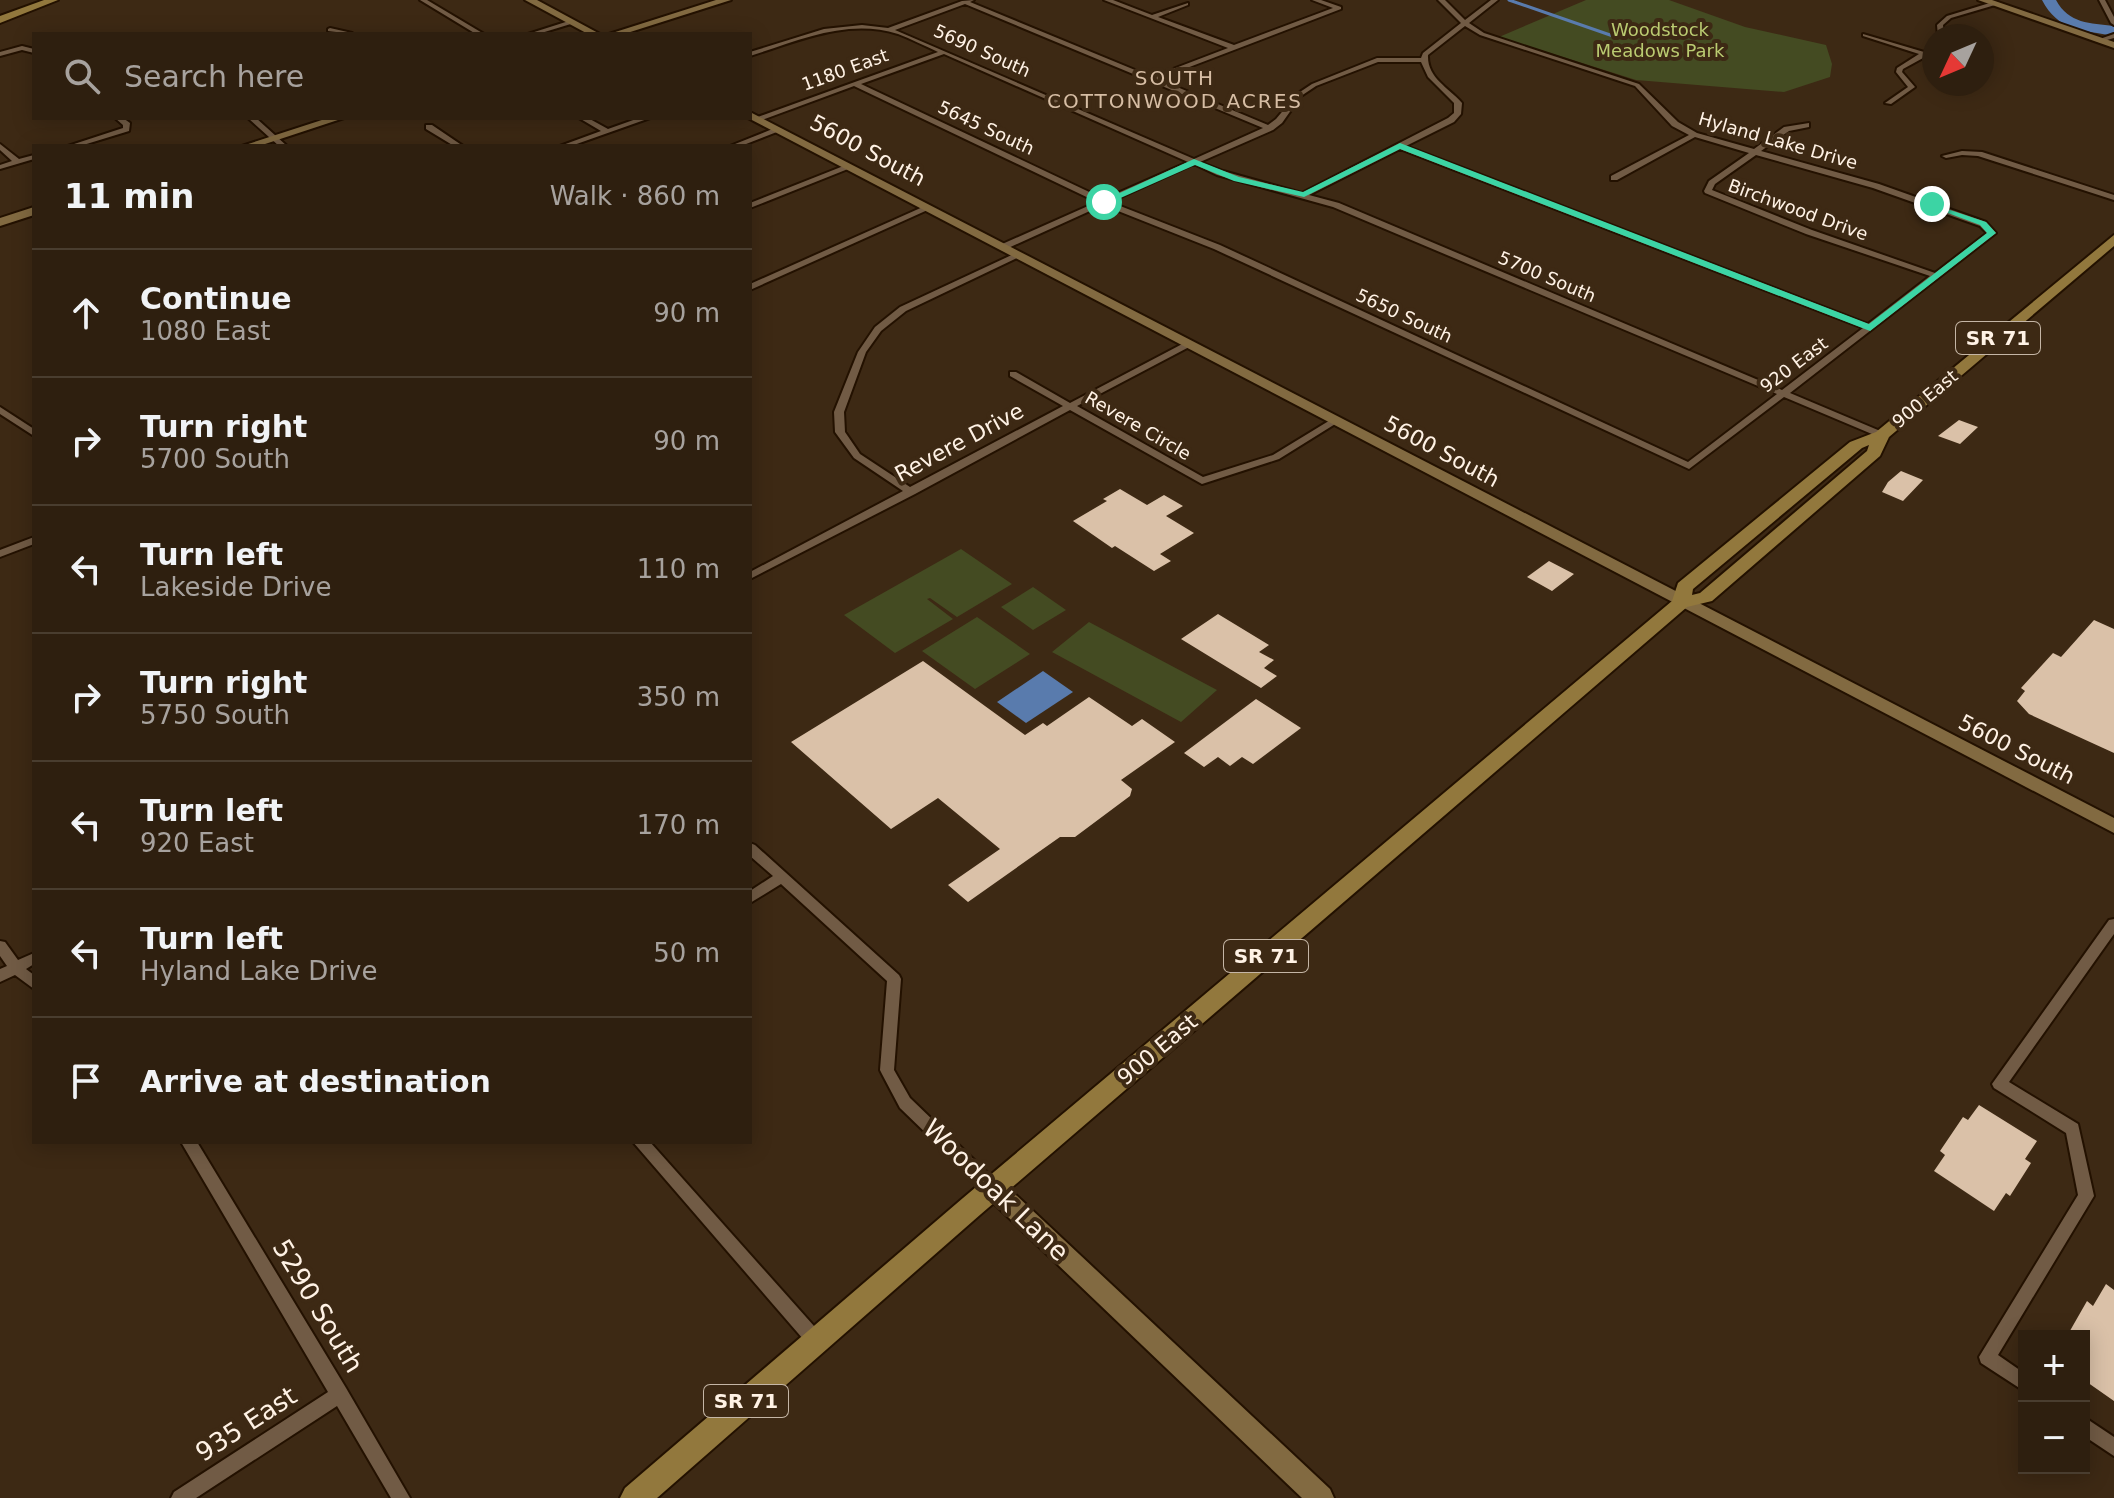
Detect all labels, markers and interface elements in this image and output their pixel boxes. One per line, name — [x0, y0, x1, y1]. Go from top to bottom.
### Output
park label: Woodstock Meadows Park — [1596, 19, 1725, 61]
street label: 5690 South — [930, 20, 1034, 81]
north arrow — [1922, 24, 1994, 96]
search box — [32, 32, 752, 120]
street label: 1180 East — [799, 44, 891, 95]
icon: search — [60, 54, 104, 98]
text: Search here — [124, 59, 304, 94]
district label: SOUTH COTTONWOOD ACRES — [1047, 66, 1303, 113]
street label: 5645 South — [935, 96, 1038, 159]
street label: Hyland Lake Drive — [1696, 108, 1860, 173]
street label: 5600 South — [806, 110, 930, 191]
street label: Birchwood Drive — [1725, 174, 1871, 245]
text: 11 min — [64, 176, 194, 216]
text: Walk · 860 m — [550, 181, 720, 211]
route start — [1086, 184, 1122, 220]
route end — [1914, 186, 1950, 222]
street label: 5700 South — [1495, 247, 1599, 306]
text: Continue — [140, 281, 292, 316]
street label: 5650 South — [1353, 284, 1456, 347]
icon: ahead — [64, 291, 108, 335]
text: 90 m — [653, 298, 720, 328]
text: 1080 East — [140, 316, 271, 346]
road number: SR 71 — [1956, 322, 2040, 354]
street label: 920 East — [1756, 332, 1832, 397]
street label: 900 East — [1888, 365, 1962, 432]
street label: Revere Circle — [1082, 387, 1195, 464]
street label: Revere Drive — [891, 398, 1028, 487]
text: Turn right — [140, 409, 307, 444]
street label: 5600 South — [1380, 411, 1504, 492]
icon: right — [64, 419, 108, 463]
text: 90 m — [653, 426, 720, 456]
text: 5700 South — [140, 444, 290, 474]
text: Turn left — [140, 537, 283, 572]
icon: left — [64, 547, 108, 591]
text: 110 m — [637, 554, 720, 584]
text: Lakeside Drive — [140, 572, 331, 602]
text: Turn right — [140, 665, 307, 700]
icon: right — [64, 675, 108, 719]
text: 350 m — [637, 682, 720, 712]
text: 5750 South — [140, 700, 290, 730]
street label: 5600 South — [1955, 709, 2079, 789]
text: Turn left — [140, 793, 283, 828]
icon: left — [64, 803, 108, 847]
text: 170 m — [637, 810, 720, 840]
text: 920 East — [140, 828, 254, 858]
text: Turn left — [140, 921, 283, 956]
icon: left — [64, 931, 108, 975]
text: 50 m — [653, 938, 720, 968]
road number: SR 71 — [1224, 940, 1308, 972]
text: Hyland Lake Drive — [140, 956, 377, 986]
street label: 900 East — [1112, 1009, 1203, 1090]
icon: arrive — [64, 1059, 108, 1103]
text: Arrive at destination — [140, 1064, 491, 1099]
street label: Woodoak Lane — [917, 1113, 1075, 1267]
street label: 5290 South — [267, 1234, 369, 1378]
map controls — [2018, 1330, 2090, 1474]
button: + — [2018, 1330, 2090, 1402]
street label: 935 East — [190, 1380, 302, 1468]
road number: SR 71 — [704, 1385, 788, 1417]
button: − — [2018, 1402, 2090, 1474]

